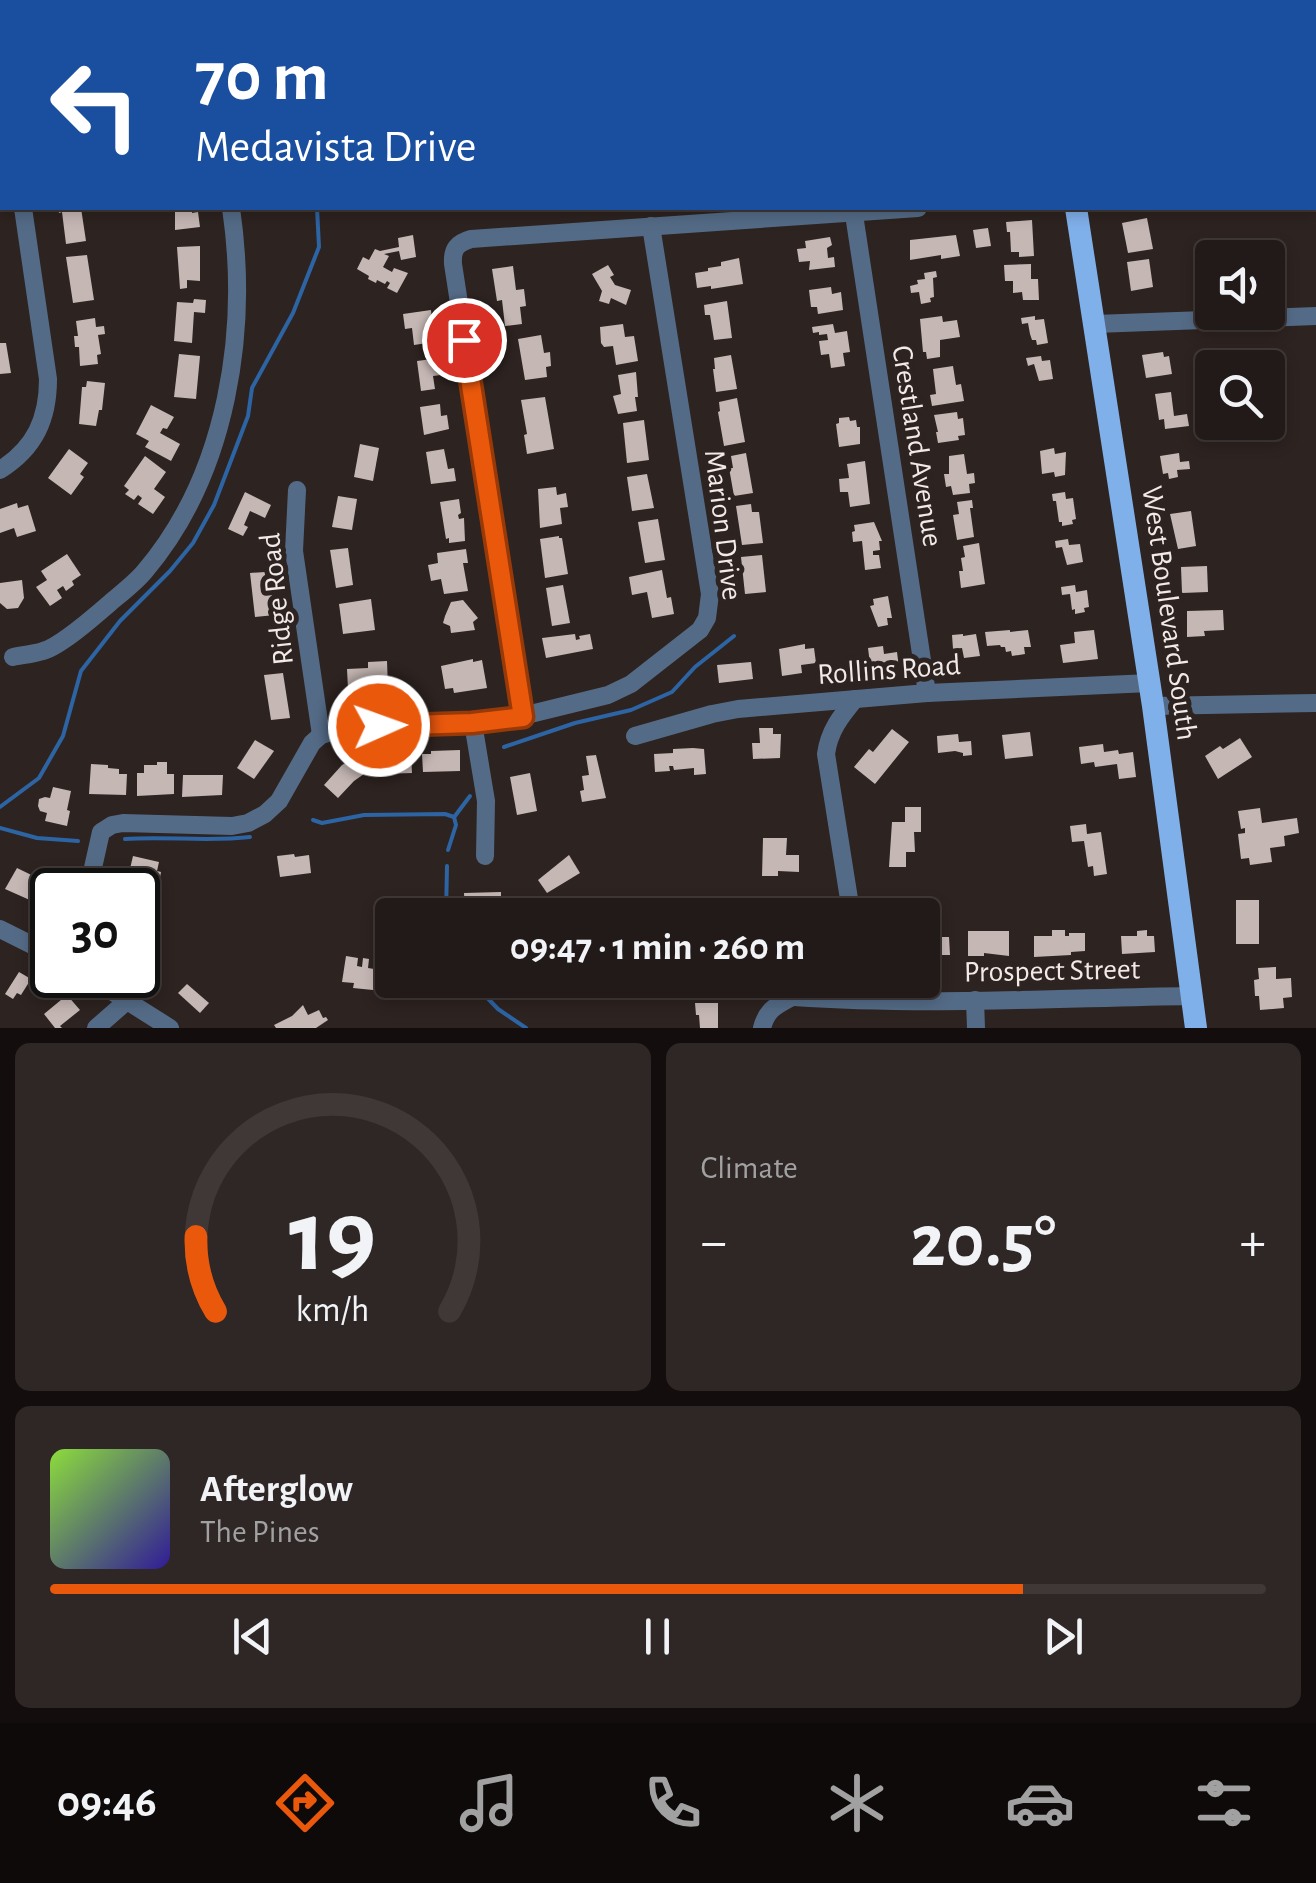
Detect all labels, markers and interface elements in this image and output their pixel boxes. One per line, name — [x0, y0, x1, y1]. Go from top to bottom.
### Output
icon: left — [30, 40, 160, 170]
text: 70 m — [195, 43, 329, 113]
text: Medavista Drive — [195, 125, 477, 170]
map controls — [1195, 240, 1285, 440]
button: sound — [1195, 240, 1285, 330]
pin — [422, 298, 507, 383]
icon: arrive — [437, 313, 492, 368]
street label: Crestland Avenue — [886, 343, 948, 549]
button: search — [1195, 350, 1285, 440]
street label: Marion Drive — [699, 448, 747, 602]
street label: West Boulevard South — [1136, 484, 1202, 742]
street label: Ridge Road — [255, 532, 299, 666]
street label: Rollins Road — [816, 650, 962, 690]
position arrow — [327, 674, 431, 778]
speed limit sign: 30 — [30, 868, 160, 998]
text: 09:47 · 1 min · 260 m — [510, 929, 805, 967]
street label: Prospect Street — [964, 954, 1141, 988]
text: Climate — [701, 1152, 798, 1184]
text: 19 — [289, 1186, 377, 1290]
text: 20.5° — [910, 1205, 1056, 1280]
text: − — [701, 1215, 727, 1270]
text: + — [1240, 1215, 1266, 1270]
text: km/h — [296, 1292, 370, 1328]
text: Afterglow — [200, 1471, 353, 1509]
text: The Pines — [200, 1516, 320, 1548]
icon: previous — [225, 1609, 280, 1664]
icon: pause — [630, 1609, 685, 1664]
icon: next — [1036, 1609, 1091, 1664]
icon: directions — [270, 1768, 340, 1838]
icon: music — [454, 1768, 524, 1838]
icon: phone — [638, 1768, 708, 1838]
icon: climate — [822, 1768, 892, 1838]
icon: car — [1005, 1768, 1075, 1838]
icon: filters — [1189, 1768, 1259, 1838]
text: 09:46 — [57, 1780, 157, 1825]

